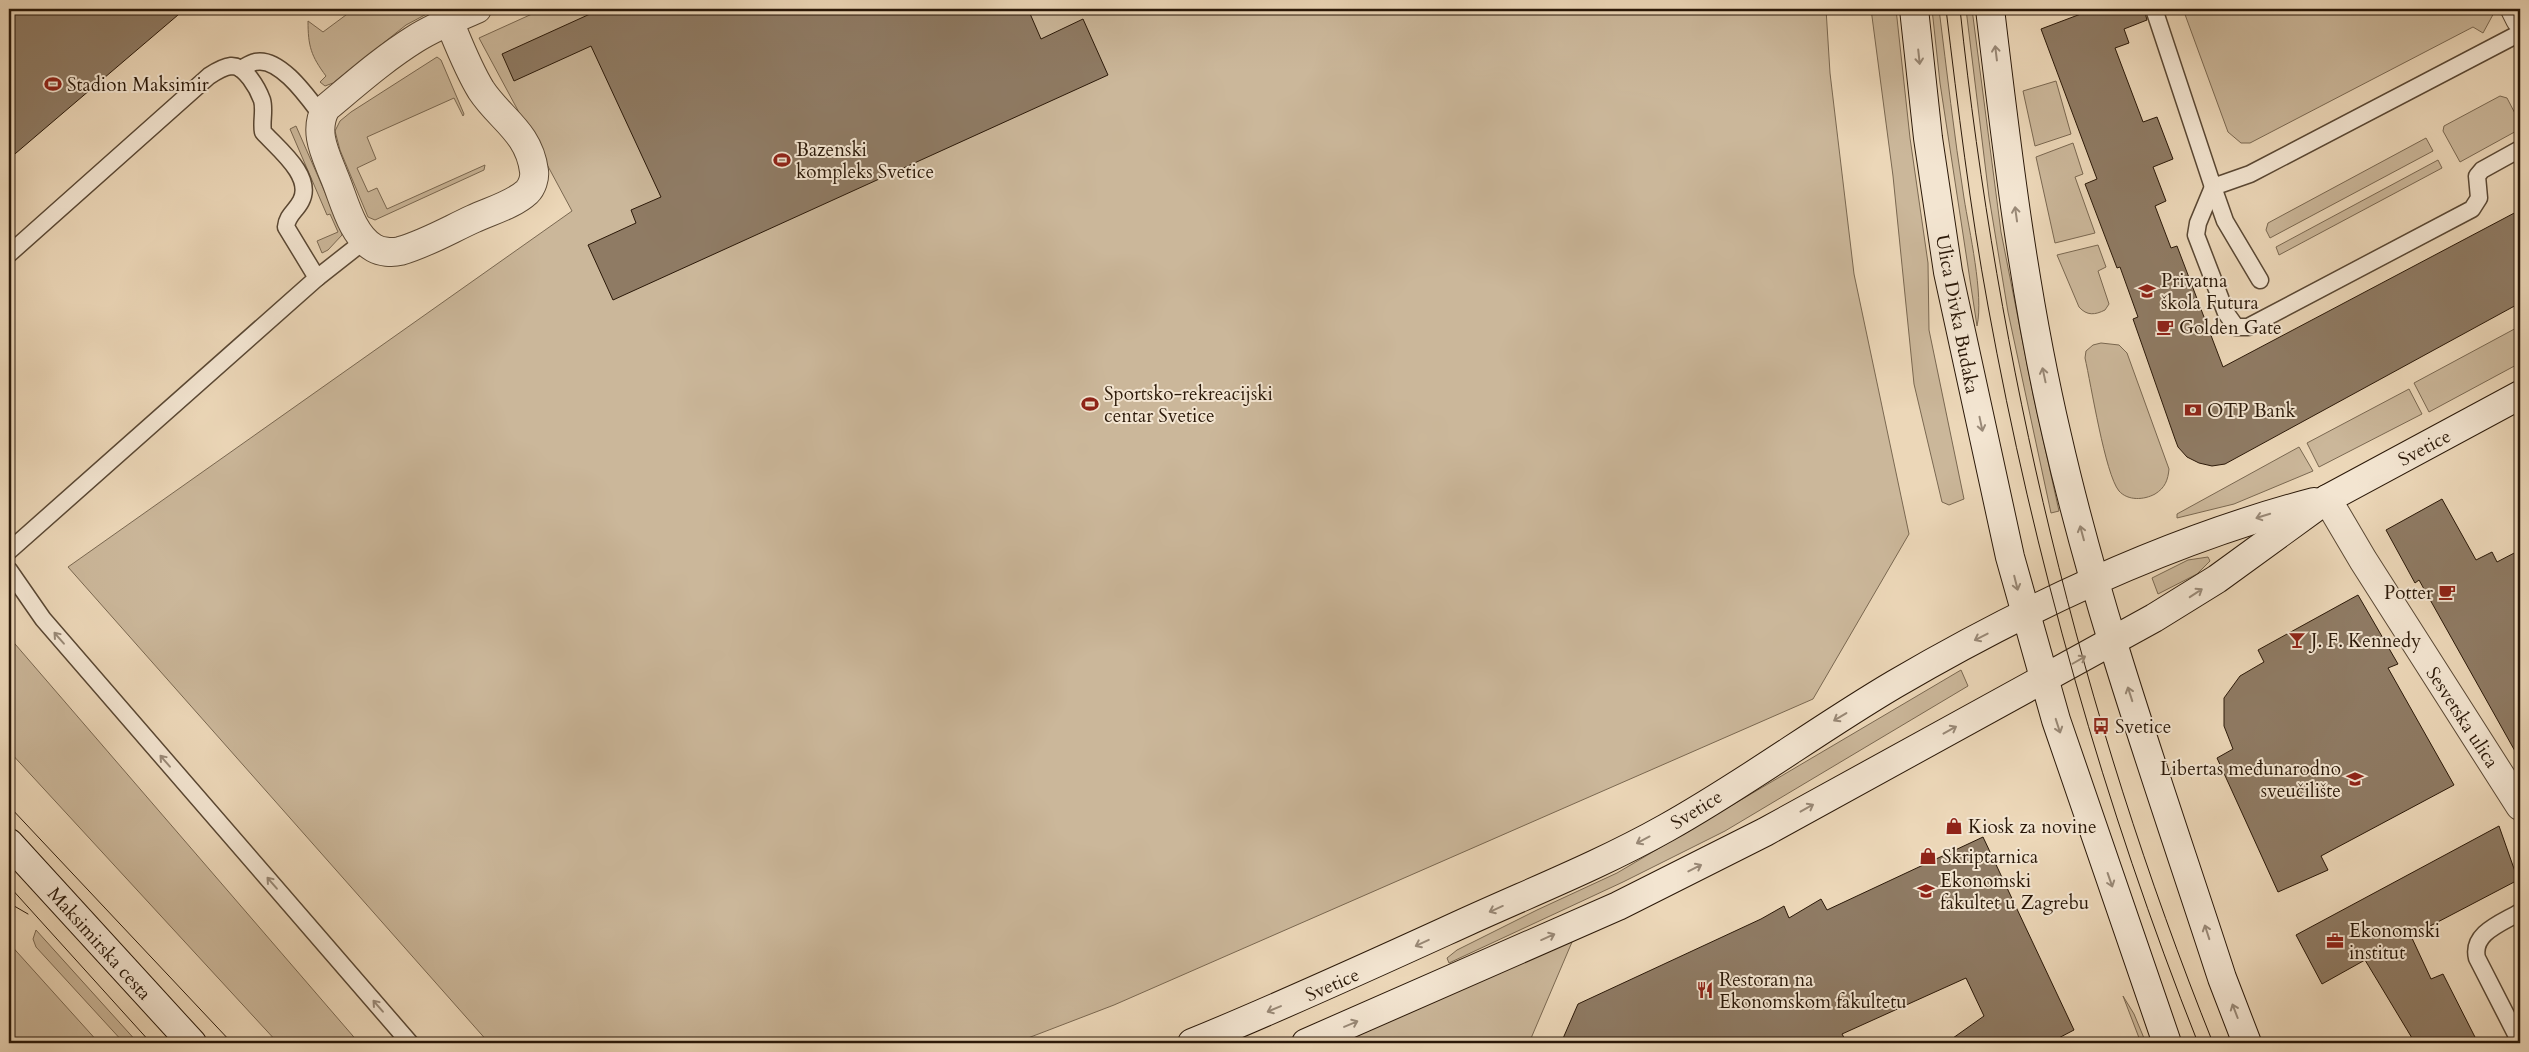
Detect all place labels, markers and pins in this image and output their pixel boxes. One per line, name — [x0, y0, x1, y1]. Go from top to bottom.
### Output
place label: Stadion Maksimir — [67, 72, 209, 98]
sports icon: Stadion Maksimir — [43, 74, 63, 94]
place label: Bazenski kompleks Svetice — [796, 137, 934, 185]
sports icon: Bazenski kompleks Svetice — [772, 150, 792, 170]
place label: Privatna škola Futura — [2161, 268, 2259, 316]
school or university icon: Privatna škola Futura — [2137, 281, 2157, 301]
place label: Golden Gate — [2179, 315, 2282, 341]
cafe icon: Golden Gate — [2155, 317, 2175, 337]
place label: Sportsko-rekreacijski centar Svetice — [1104, 381, 1273, 429]
sports icon: Sportsko-rekreacijski centar Svetice — [1080, 394, 1100, 414]
place label: OTP Bank — [2207, 398, 2297, 424]
bank icon: OTP Bank — [2183, 400, 2203, 420]
place label: Potter — [2384, 580, 2433, 606]
cafe icon: Potter — [2437, 582, 2457, 602]
place label: J. F. Kennedy — [2308, 628, 2421, 654]
bar icon: J. F. Kennedy — [2287, 630, 2307, 650]
place label: Svetice — [2115, 714, 2171, 740]
bus stop icon: Svetice — [2091, 716, 2111, 736]
place label: Libertas međunarodno sveučilište — [2160, 756, 2341, 804]
school or university icon: Libertas međunarodno sveučilište — [2345, 769, 2365, 789]
place label: Kiosk za novine — [1968, 814, 2097, 840]
shop icon: Kiosk za novine — [1944, 816, 1964, 836]
place label: Skriptarnica — [1942, 844, 2038, 870]
shop icon: Skriptarnica — [1918, 846, 1938, 866]
place label: Ekonomski fakultet u Zagrebu — [1940, 868, 2089, 916]
school or university icon: Ekonomski fakultet u Zagrebu — [1916, 881, 1936, 901]
place label: Ekonomski institut — [2349, 918, 2440, 966]
office icon: Ekonomski institut — [2325, 931, 2345, 951]
place label: Restoran na Ekonomskom fakultetu — [1719, 967, 1907, 1015]
restaurant icon: Restoran na Ekonomskom fakultetu — [1695, 980, 1715, 1000]

